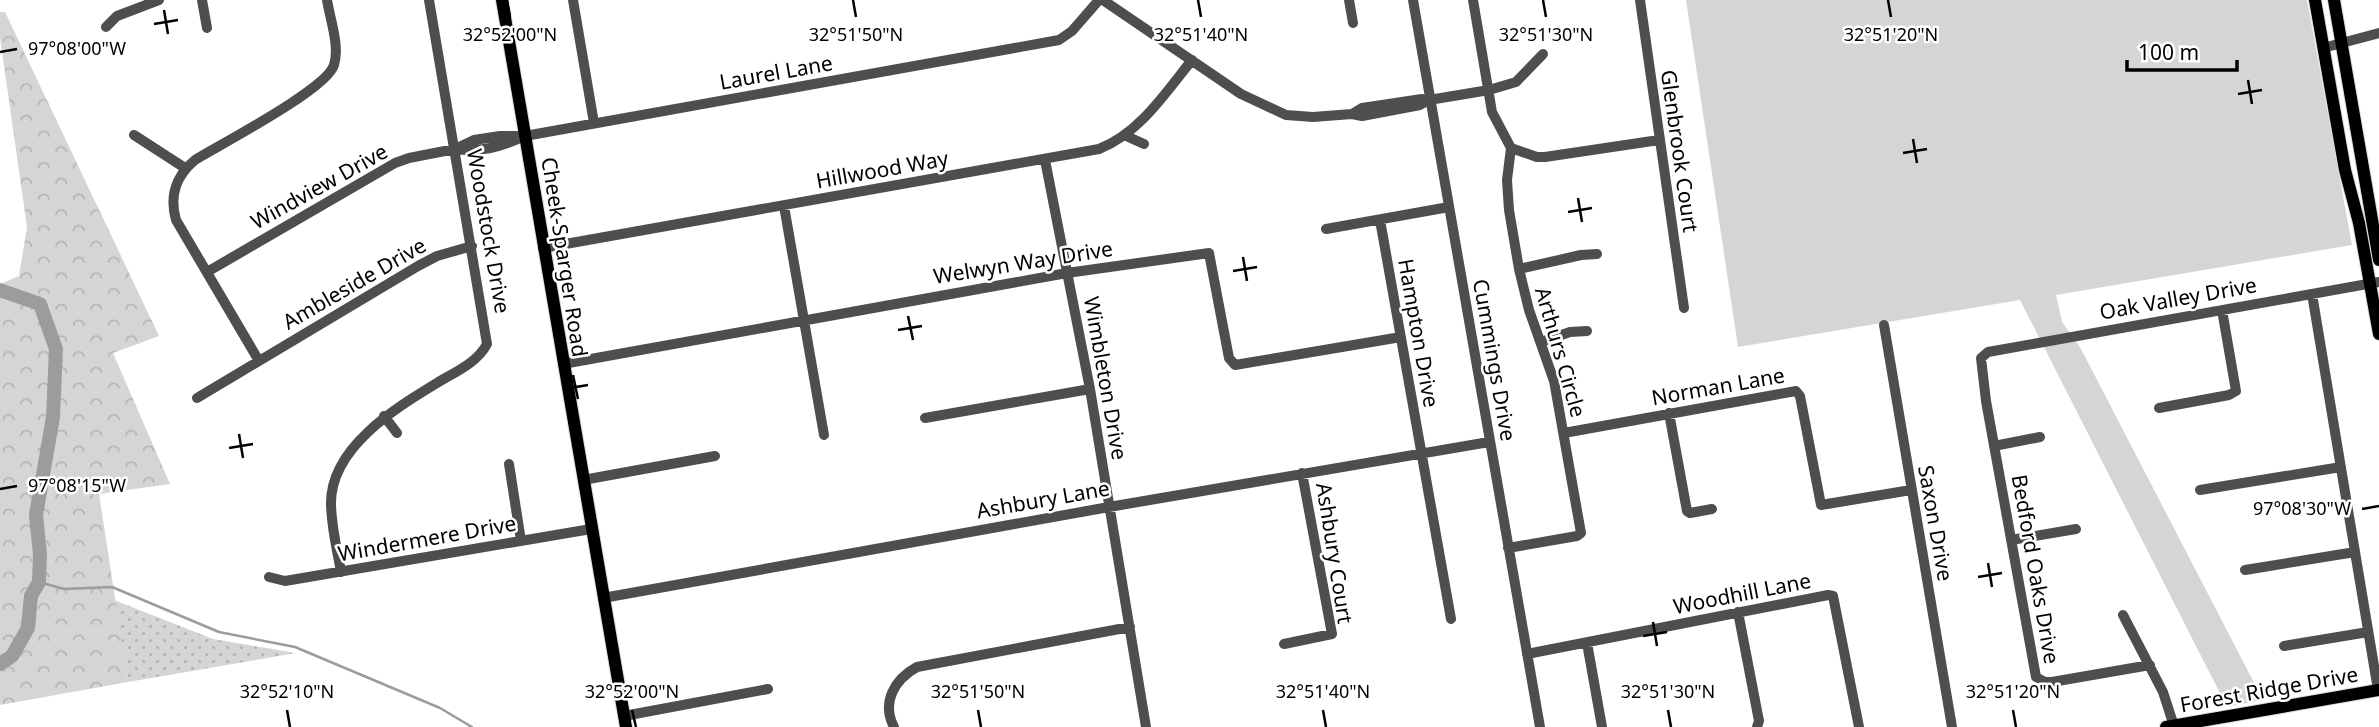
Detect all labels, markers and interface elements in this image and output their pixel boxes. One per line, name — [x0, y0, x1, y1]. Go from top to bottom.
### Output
text: 32°52'00"N — [463, 22, 557, 46]
text: 32°51'50"N — [809, 22, 903, 46]
text: 32°51'40"N — [1154, 22, 1248, 46]
text: 32°51'30"N — [1499, 22, 1593, 46]
text: 32°51'20"N — [1844, 22, 1938, 46]
scale bar — [2127, 28, 2237, 72]
text: 97°08'00"W — [28, 36, 126, 60]
text: 100 m — [2138, 38, 2199, 66]
street label: Laurel Lane — [717, 48, 835, 96]
street label: Glenbrook Court — [1655, 68, 1705, 235]
street label: Windview Drive — [246, 137, 392, 235]
street label: Hillwood Way — [814, 144, 951, 194]
street label: Woodstock Drive — [461, 147, 517, 315]
street label: Cheek-Sparger Road — [535, 155, 595, 359]
street label: Ambleside Drive — [277, 231, 431, 335]
street label: Welwyn Way Drive — [931, 234, 1115, 290]
street label: Hampton Drive — [1392, 256, 1446, 410]
street label: Oak Valley Drive — [2097, 270, 2259, 326]
street label: Cummings Drive — [1467, 277, 1523, 443]
street label: Arthurs Circle — [1529, 284, 1593, 420]
street label: Wimbleton Drive — [1078, 294, 1134, 462]
street label: Norman Lane — [1649, 361, 1787, 411]
street label: Saxon Drive — [1912, 463, 1960, 583]
street label: Bedford Oaks Drive — [2006, 472, 2066, 666]
text: 97°08'15"W — [28, 473, 126, 497]
street label: Ashbury Lane — [974, 474, 1112, 524]
street label: Ashbury Court — [1310, 480, 1360, 626]
text: 97°08'30"W — [2253, 496, 2351, 520]
street label: Windermere Drive — [336, 509, 518, 567]
street label: Woodhill Lane — [1671, 566, 1813, 620]
street label: Forest Ridge Drive — [2178, 660, 2360, 718]
text: 32°52'10"N — [240, 679, 334, 703]
text: 32°52'00"N — [585, 679, 679, 703]
text: 32°51'50"N — [931, 679, 1025, 703]
text: 32°51'40"N — [1276, 679, 1370, 703]
text: 32°51'30"N — [1621, 679, 1715, 703]
text: 32°51'20"N — [1966, 679, 2060, 703]

